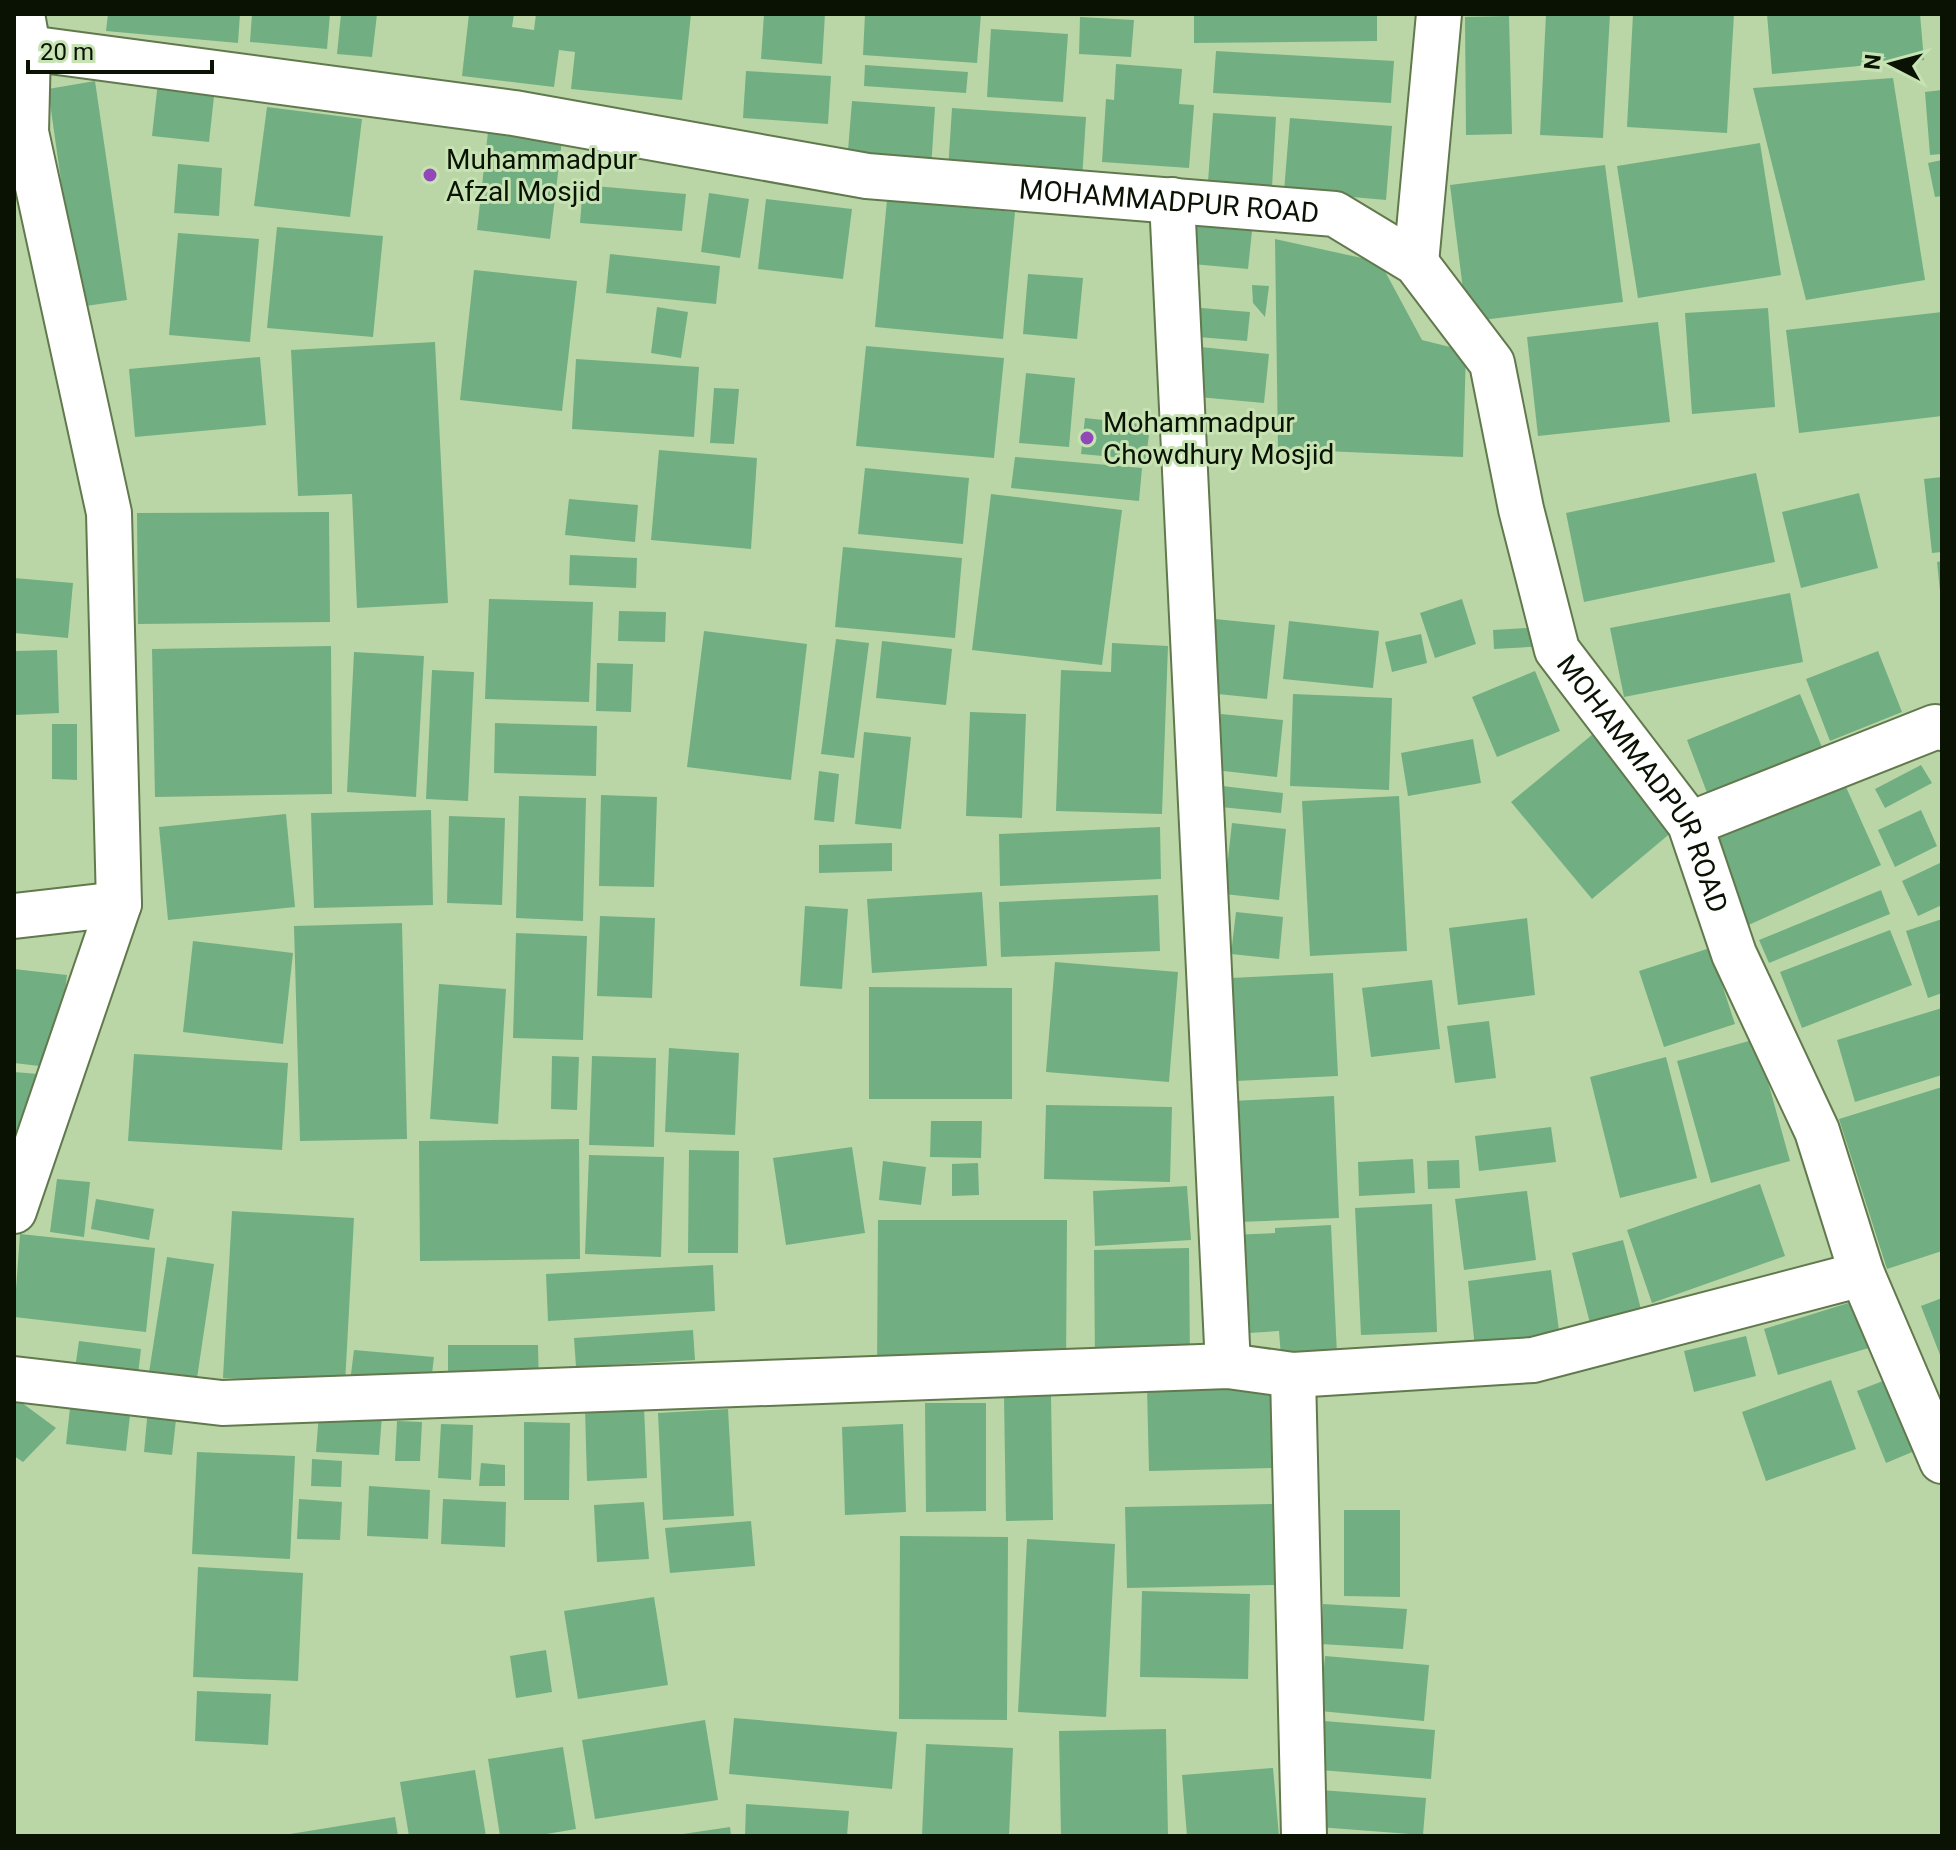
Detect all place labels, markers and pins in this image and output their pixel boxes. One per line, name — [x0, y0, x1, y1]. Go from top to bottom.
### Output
place label: Muhammadpur Afzal Mosjid — [446, 143, 638, 208]
marker: Muhammadpur Afzal Mosjid — [421, 166, 439, 184]
place label: Mohammadpur Chowdhury Mosjid — [1103, 406, 1334, 471]
marker: Mohammadpur Chowdhury Mosjid — [1078, 429, 1096, 447]

